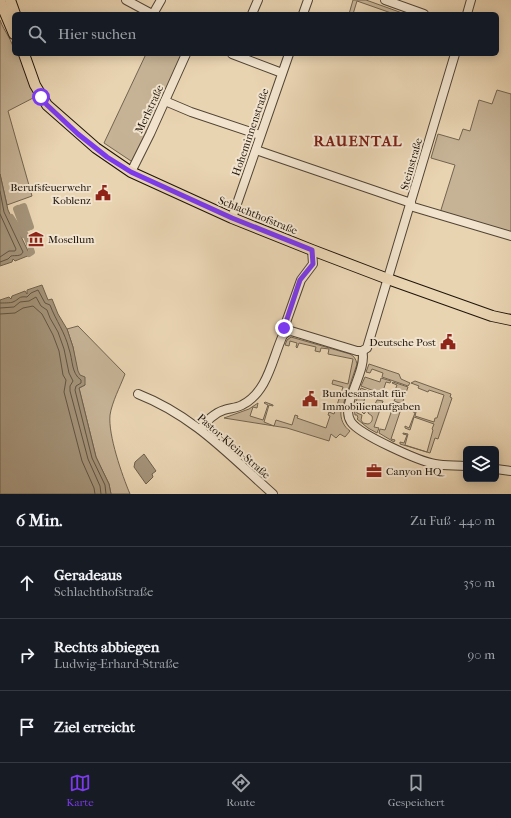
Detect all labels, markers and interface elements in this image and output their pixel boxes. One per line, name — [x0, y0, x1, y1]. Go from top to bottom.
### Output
search box — [12, 12, 499, 56]
icon: search — [26, 23, 48, 45]
text: Hier suchen — [58, 25, 136, 43]
street label: Merlstraße — [133, 82, 167, 136]
street label: Hoheminnenstraße — [229, 86, 272, 178]
route start — [32, 88, 50, 106]
district label: RAUENTAL — [314, 132, 402, 150]
street label: Steinstraße — [398, 136, 425, 192]
place label: Berufsfeuerwehr Koblenz — [10, 181, 91, 207]
public building icon: Berufsfeuerwehr Koblenz — [94, 184, 112, 202]
street label: Schlachthofstraße — [216, 194, 300, 237]
museum icon: Mosellum — [27, 230, 45, 248]
place label: Mosellum — [48, 233, 95, 246]
route end — [275, 319, 293, 337]
public building icon: Deutsche Post — [439, 333, 457, 351]
place label: Deutsche Post — [369, 336, 436, 349]
place label: Bundesanstalt für Immobilienaufgaben — [322, 387, 421, 413]
public building icon: Bundesanstalt für Immobilienaufgaben — [301, 390, 319, 408]
street label: Pastor-Klein-Straße — [195, 411, 273, 482]
map controls — [463, 446, 499, 482]
button: layers — [463, 446, 499, 482]
office icon: Canyon HQ — [365, 462, 383, 480]
place label: Canyon HQ — [386, 465, 445, 478]
text: 6 Min. — [16, 510, 63, 530]
text: Zu Fuß · 440 m — [410, 513, 495, 528]
text: Geradeaus — [54, 566, 122, 584]
icon: ahead — [16, 572, 38, 594]
text: 350 m — [463, 575, 495, 590]
text: Schlachthofstraße — [54, 584, 153, 599]
text: Rechts abbiegen — [54, 638, 159, 656]
icon: right — [16, 644, 38, 666]
text: 90 m — [467, 647, 495, 662]
text: Ludwig-Erhard-Straße — [54, 656, 179, 671]
icon: arrive — [16, 716, 38, 738]
text: Ziel erreicht — [54, 718, 135, 736]
tab: Karte — [66, 772, 94, 809]
tab: Route — [226, 772, 255, 809]
tab: Gespeichert — [388, 772, 445, 809]

